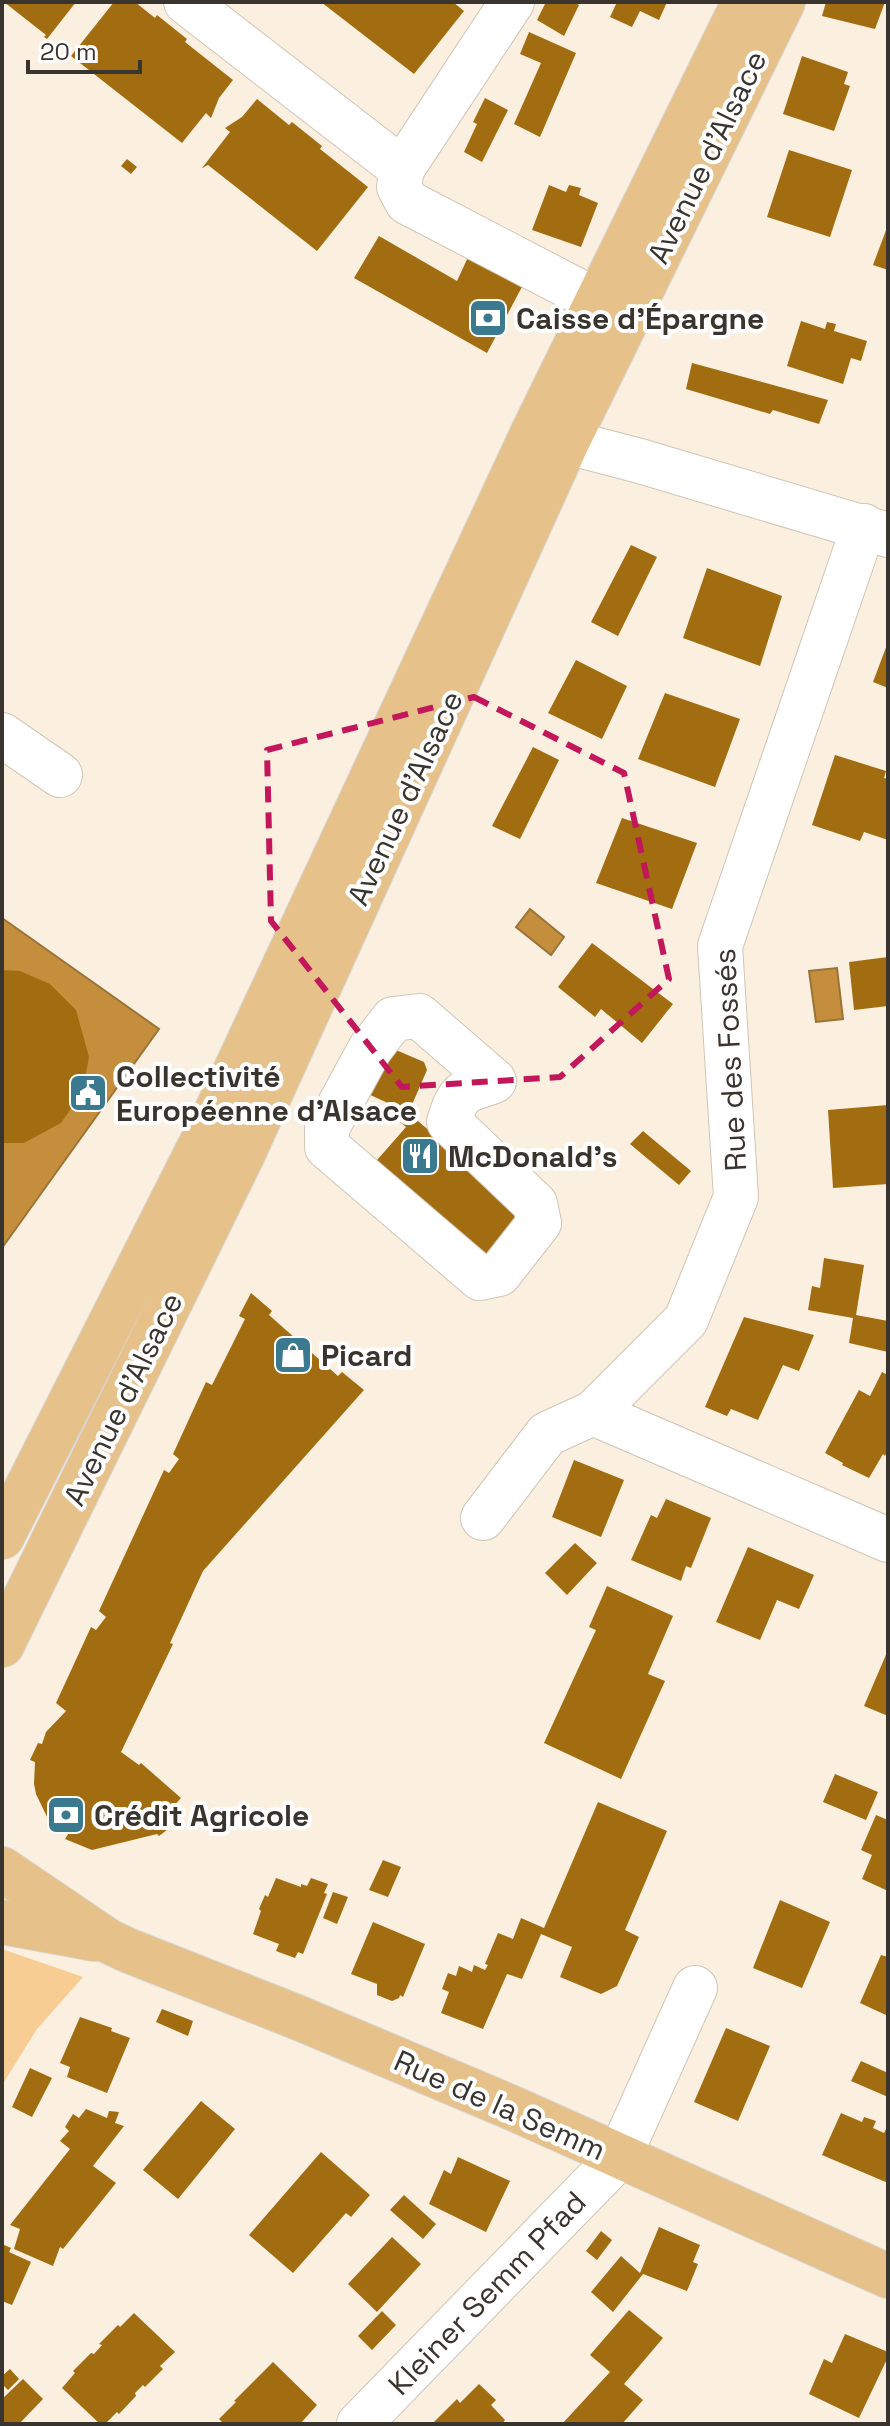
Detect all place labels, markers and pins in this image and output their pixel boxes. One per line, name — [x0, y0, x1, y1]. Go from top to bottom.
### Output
bank icon: Caisse d'Épargne — [467, 297, 509, 339]
place label: Caisse d'Épargne — [516, 299, 764, 338]
place label: Collectivité Européenne d'Alsace — [116, 1057, 417, 1130]
public building icon: Collectivité Européenne d'Alsace — [67, 1072, 109, 1114]
restaurant icon: McDonald's — [399, 1135, 441, 1177]
place label: McDonald's — [448, 1137, 618, 1176]
shop icon: Picard — [272, 1334, 314, 1376]
place label: Picard — [321, 1336, 413, 1375]
bank icon: Crédit Agricole — [45, 1794, 87, 1836]
place label: Crédit Agricole — [94, 1796, 309, 1835]

